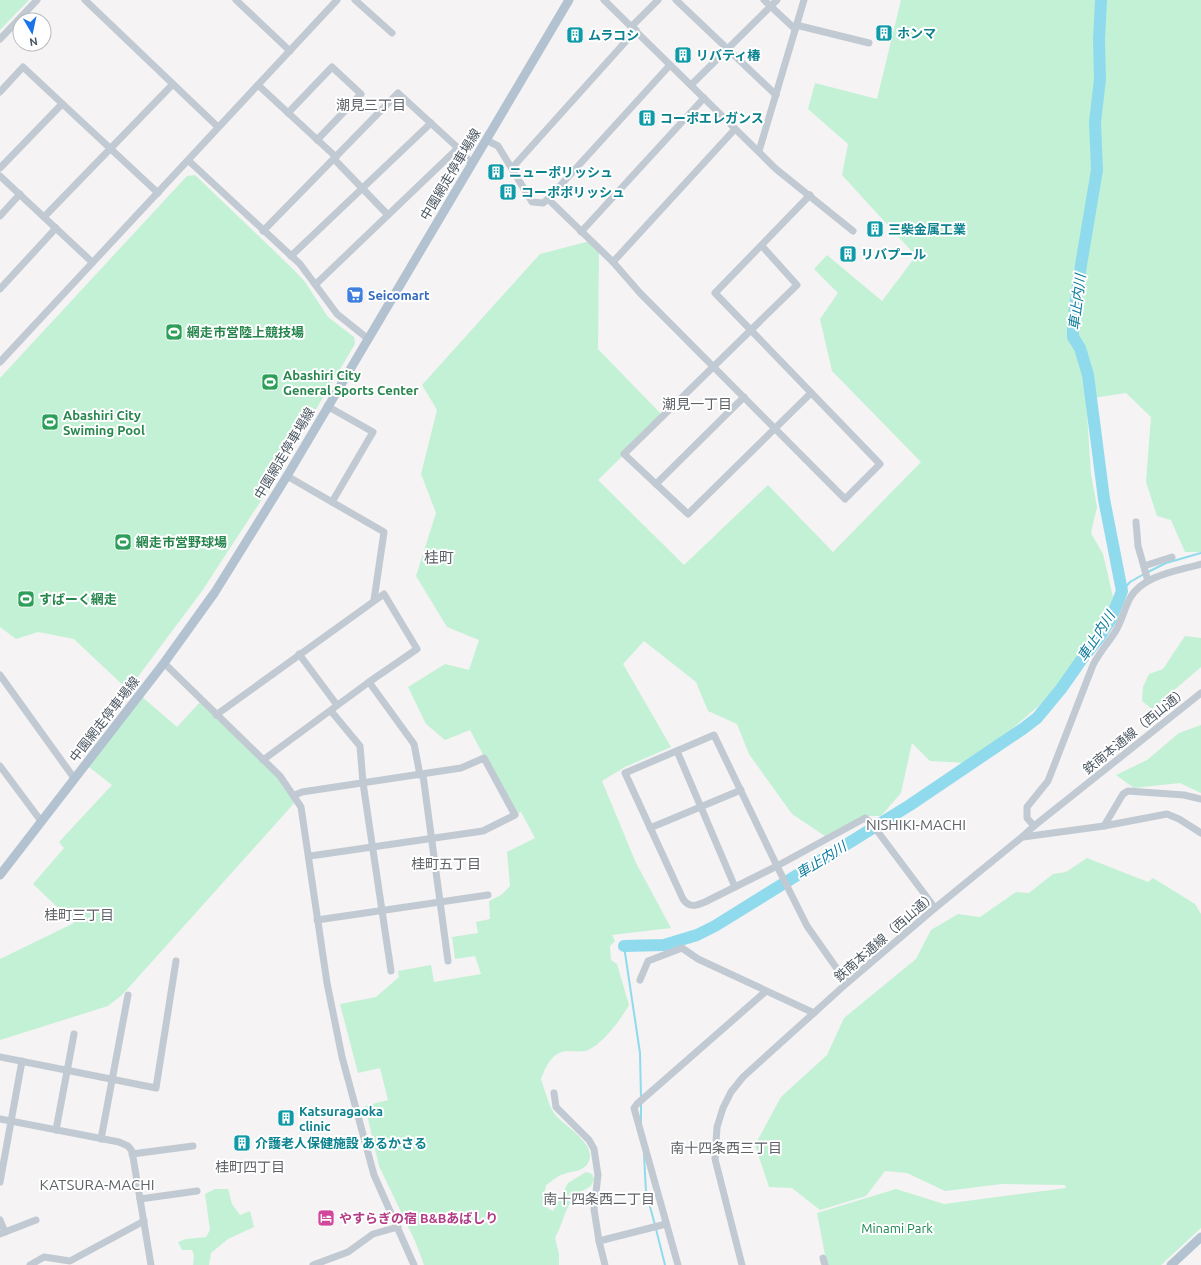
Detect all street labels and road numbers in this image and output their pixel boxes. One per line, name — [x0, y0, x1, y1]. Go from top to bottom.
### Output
street label: 中園網走停車場線 — [417, 126, 483, 222]
street label: 中園網走停車場線 — [251, 405, 317, 501]
street label: 中園網走停車場線 — [66, 674, 142, 764]
street label: 鉄南本通線（西山通） — [1080, 684, 1190, 776]
street label: 鉄南本通線（西山通） — [831, 888, 939, 984]

